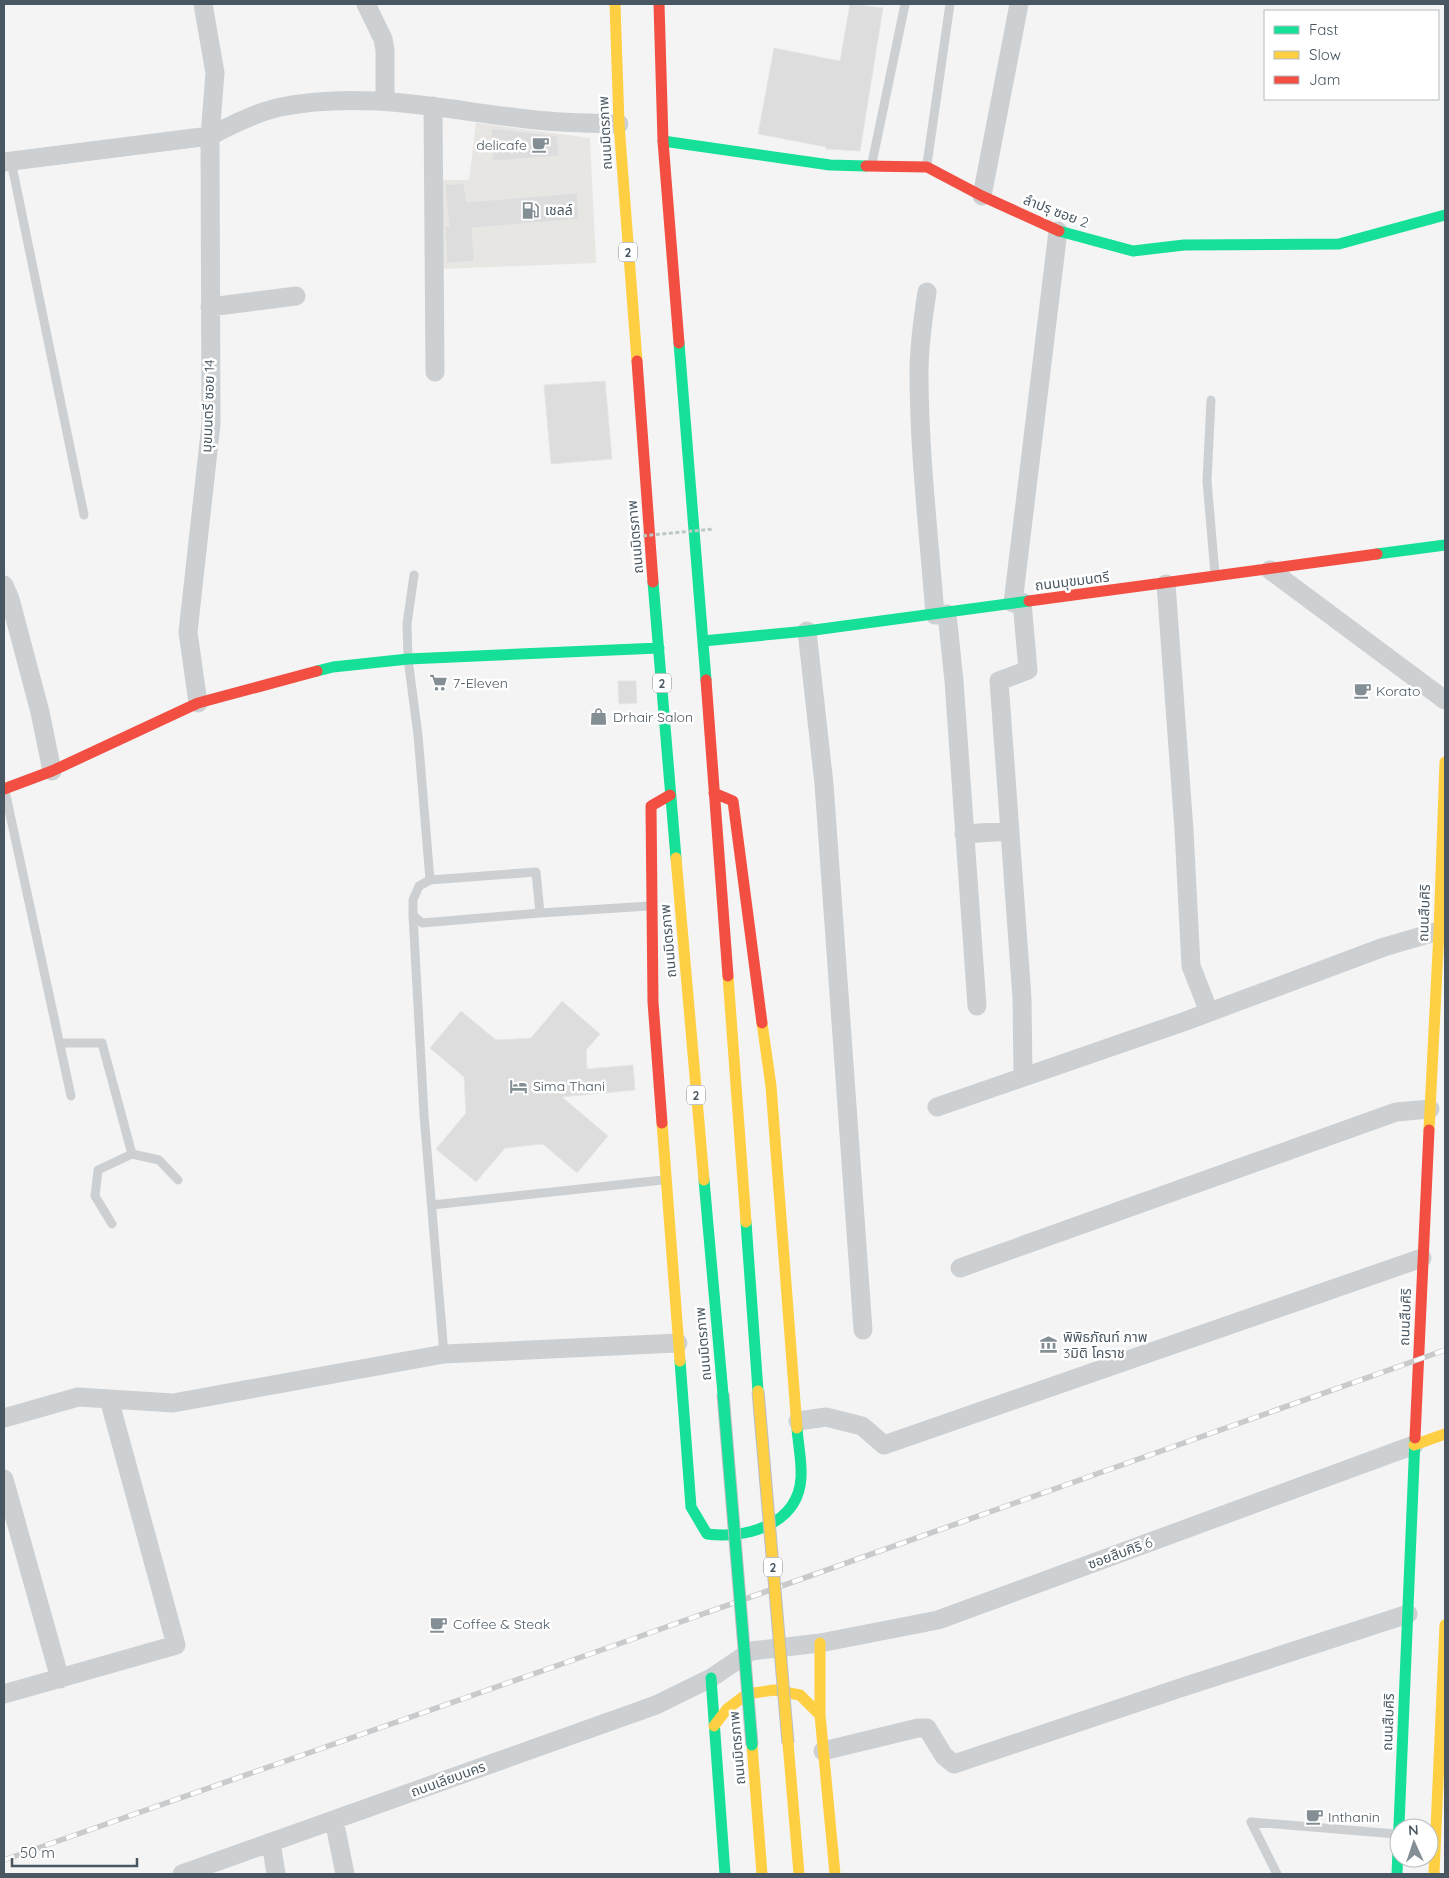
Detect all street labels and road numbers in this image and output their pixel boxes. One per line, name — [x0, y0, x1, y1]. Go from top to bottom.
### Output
street label: ถนนมิตรภาพ — [594, 95, 616, 170]
street label: ลำปรุ ซอย 2 — [1021, 190, 1091, 232]
road number: 2 — [619, 242, 637, 262]
street label: มุขมนตรี ซอย 14 — [197, 359, 219, 453]
street label: ถนนมิตรภาพ — [623, 499, 647, 575]
street label: ถนนมุขมนตรี — [1034, 567, 1110, 594]
road number: 2 — [653, 674, 671, 692]
street label: ถนนสืบศิริ — [1414, 884, 1434, 942]
street label: ถนนมิตรภาพ — [656, 903, 680, 979]
road number: 2 — [687, 1086, 705, 1104]
street label: ถนนสืบศิริ — [1395, 1288, 1415, 1346]
street label: ถนนมิตรภาพ — [691, 1306, 715, 1382]
street label: ซอยสืบศิริ 6 — [1085, 1533, 1155, 1573]
road number: 2 — [764, 1558, 782, 1576]
street label: ถนนสืบศิริ — [1378, 1693, 1398, 1751]
street label: ถนนมิตรภาพ — [725, 1710, 749, 1786]
street label: ถนนเลียบนคร — [408, 1757, 488, 1801]

